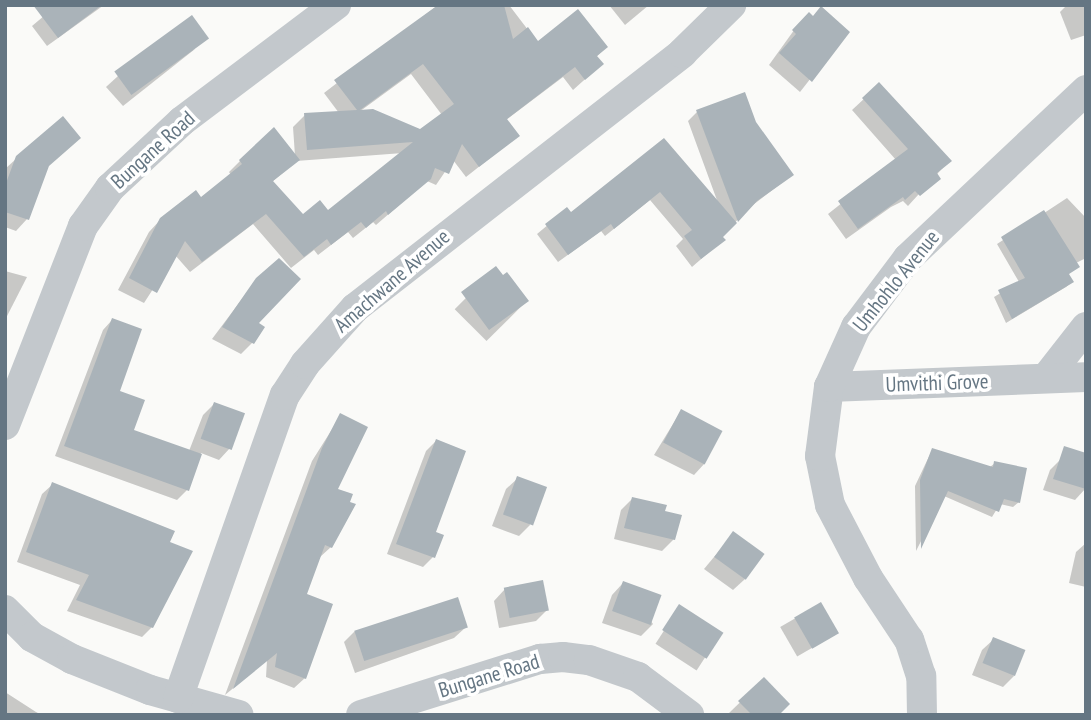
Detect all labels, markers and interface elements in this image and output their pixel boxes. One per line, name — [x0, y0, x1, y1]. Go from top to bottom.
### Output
street label: Bungane Road — [106, 106, 200, 194]
street label: Amachwane Avenue — [329, 224, 455, 338]
street label: Umhohlo Avenue — [847, 225, 945, 337]
street label: Umvithi Grove — [885, 369, 989, 397]
street label: Bungane Road — [436, 649, 542, 703]

